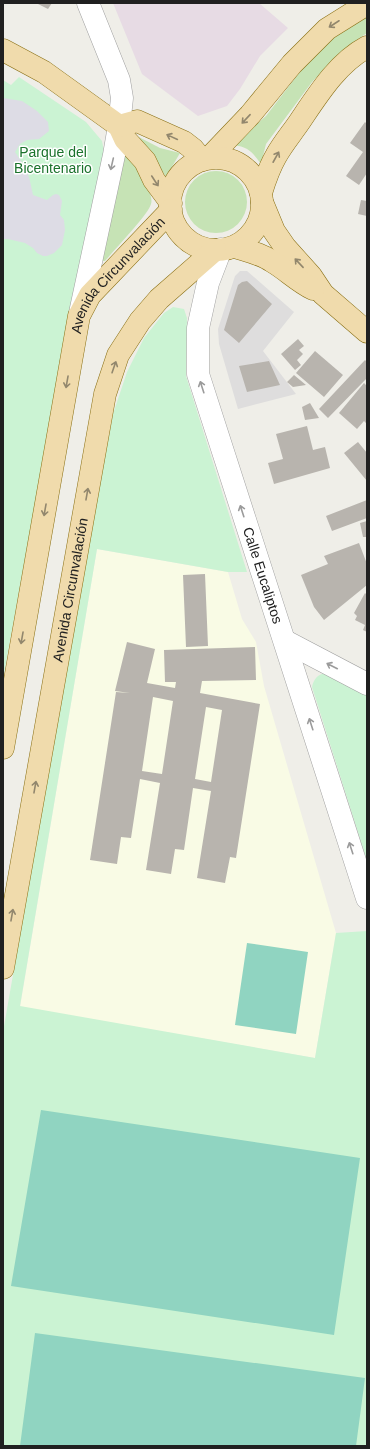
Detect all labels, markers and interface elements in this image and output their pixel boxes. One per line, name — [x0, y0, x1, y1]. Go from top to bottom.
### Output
one-way arrow — [328, 21, 340, 29]
one-way arrow — [242, 114, 251, 124]
one-way arrow — [166, 133, 178, 140]
park label: Parque del Bicentenario — [14, 144, 92, 176]
one-way arrow — [272, 151, 280, 163]
one-way arrow — [108, 157, 116, 170]
one-way arrow — [151, 175, 159, 186]
street label: Avenida Circunvalación — [68, 214, 168, 335]
one-way arrow — [294, 258, 304, 268]
one-way arrow — [111, 361, 118, 374]
one-way arrow — [63, 375, 71, 388]
one-way arrow — [198, 381, 205, 394]
one-way arrow — [83, 488, 91, 501]
one-way arrow — [40, 503, 48, 516]
one-way arrow — [238, 504, 245, 517]
street label: Avenida Circunvalación — [50, 517, 91, 663]
street label: Calle Eucaliptos — [240, 525, 286, 626]
one-way arrow — [18, 631, 26, 644]
one-way arrow — [326, 662, 338, 669]
one-way arrow — [307, 718, 314, 731]
one-way arrow — [31, 781, 39, 794]
one-way arrow — [347, 842, 354, 855]
one-way arrow — [8, 909, 16, 922]

